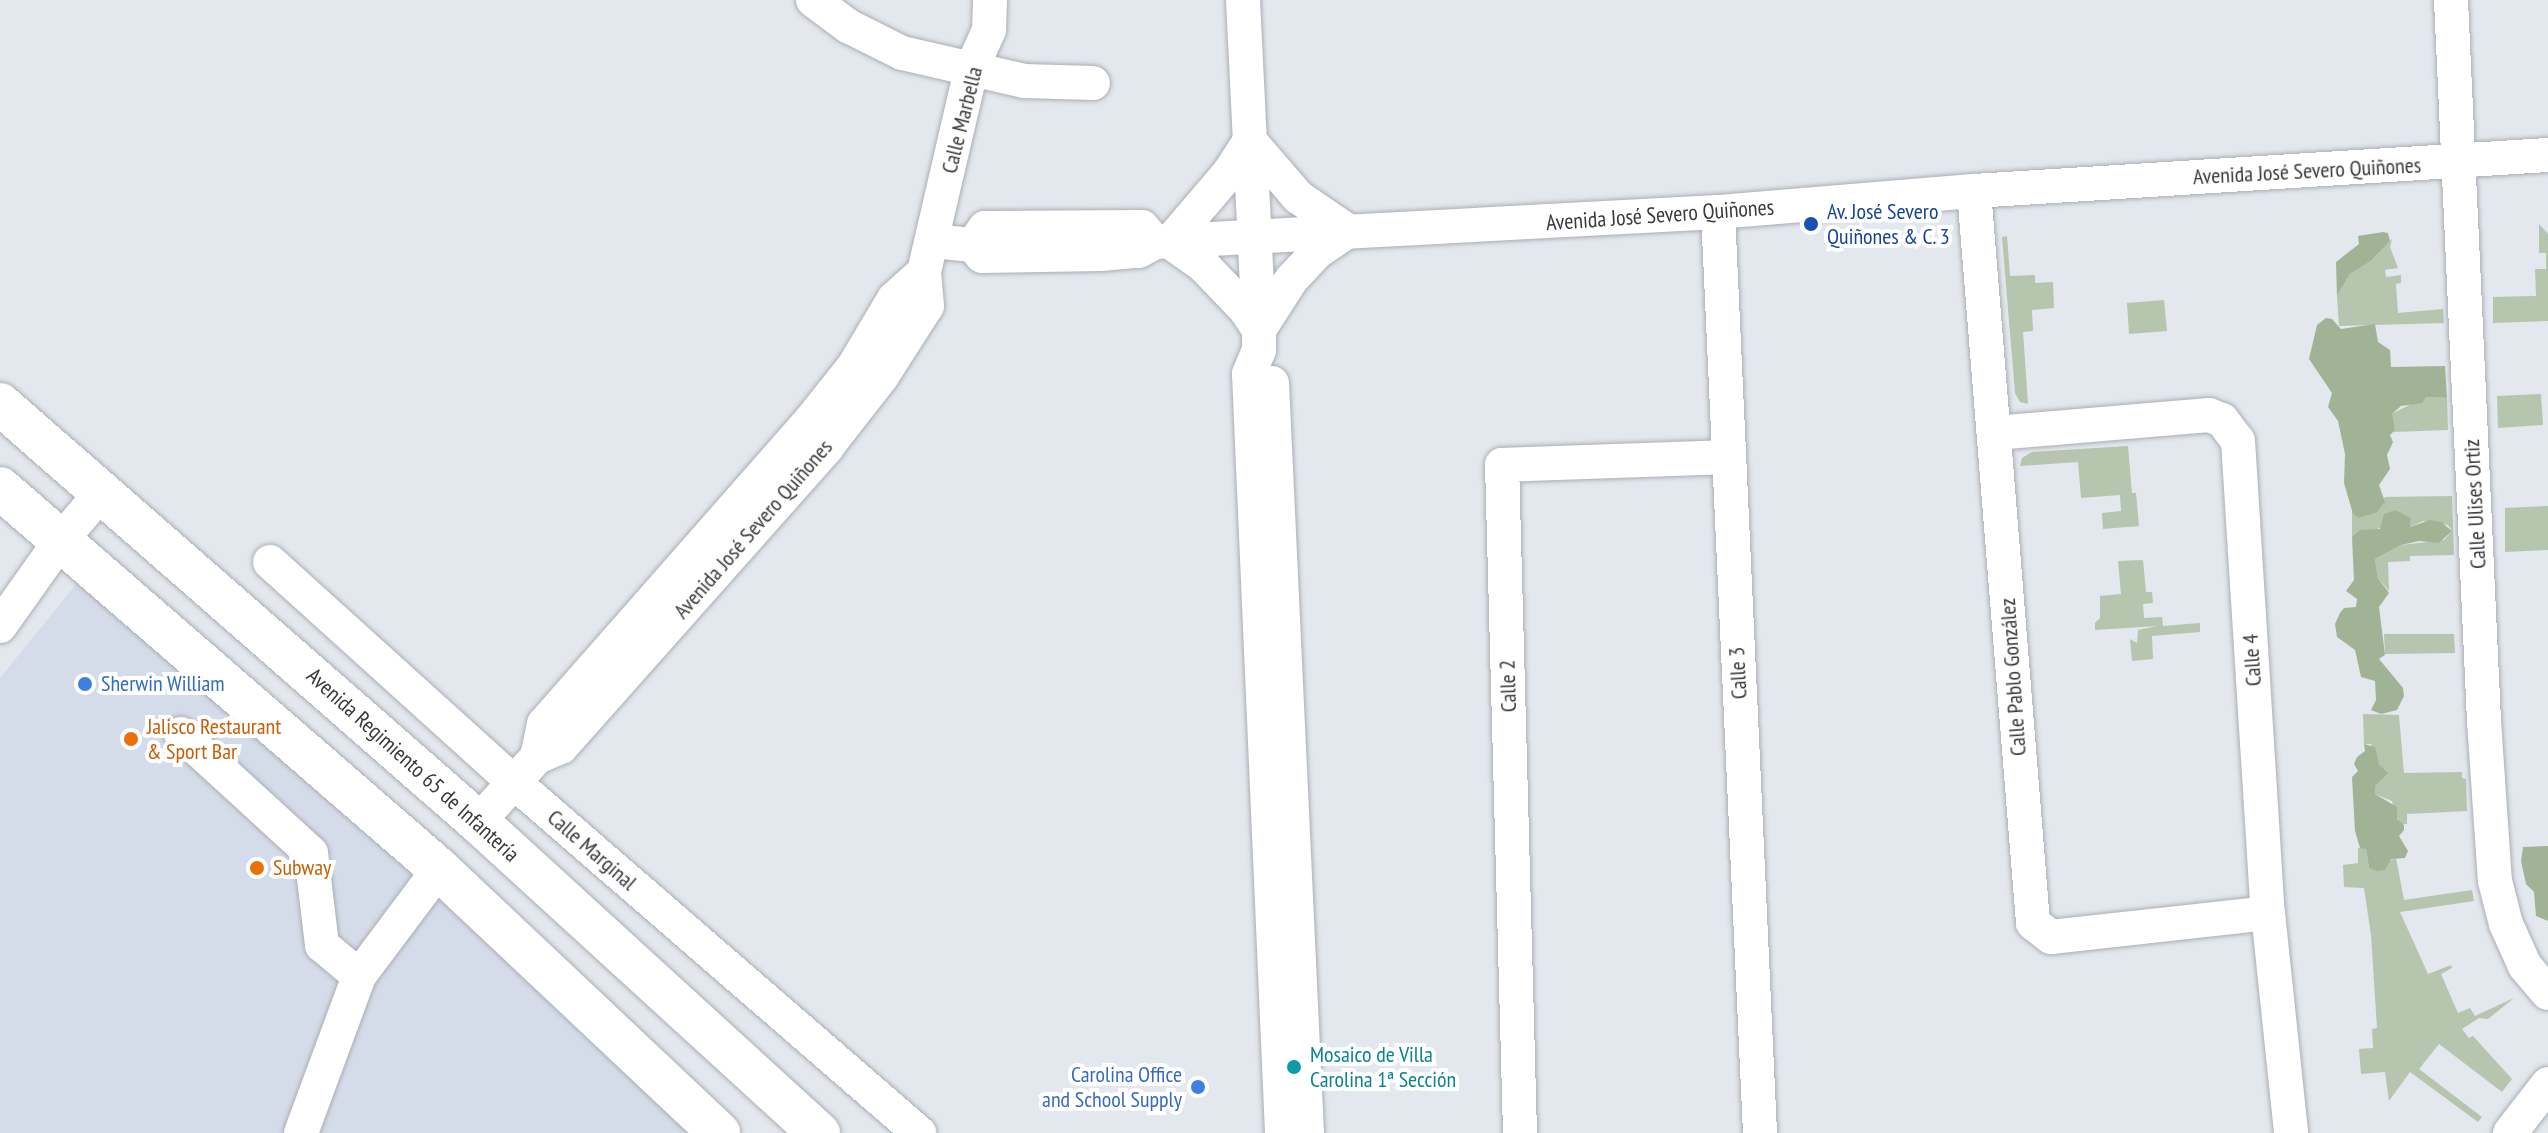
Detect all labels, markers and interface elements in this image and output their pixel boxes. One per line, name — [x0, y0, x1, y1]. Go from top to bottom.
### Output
street label: Calle Marbella — [936, 64, 988, 176]
street label: Avenida José Severo Quiñones — [2192, 152, 2422, 190]
street label: Avenida José Severo Quiñones — [1545, 194, 1775, 236]
place label: Av. José Severo Quiñones & C. 3 — [1827, 198, 1951, 250]
marker: Av. José Severo Quiñones & C. 3 — [1802, 215, 1820, 233]
street label: Avenida José Severo Quiñones — [668, 434, 838, 624]
street label: Calle Ulises Ortiz — [2458, 438, 2492, 570]
street label: Calle Pablo González — [1994, 597, 2032, 757]
street label: Calle 4 — [2237, 633, 2267, 687]
street label: Calle 3 — [1723, 646, 1753, 700]
street label: Calle 2 — [1494, 659, 1522, 713]
street label: Avenida Regimiento 65 de Infantería — [301, 663, 525, 867]
place label: Sherwin William — [101, 671, 225, 697]
marker: Sherwin William — [76, 675, 94, 693]
place label: Jalisco Restaurant & Sport Bar — [147, 713, 281, 764]
marker: Jalisco Restaurant & Sport Bar — [122, 730, 140, 748]
street label: Calle Marginal — [542, 804, 642, 896]
place label: Subway — [273, 855, 331, 881]
marker: Subway — [248, 859, 266, 877]
place label: Mosaico de Villa Carolina 1ª Sección — [1310, 1041, 1456, 1092]
marker: Mosaico de Villa Carolina 1ª Sección — [1285, 1058, 1303, 1076]
place label: Carolina Office and School Supply — [1042, 1061, 1182, 1112]
marker: Carolina Office and School Supply — [1189, 1078, 1207, 1096]

